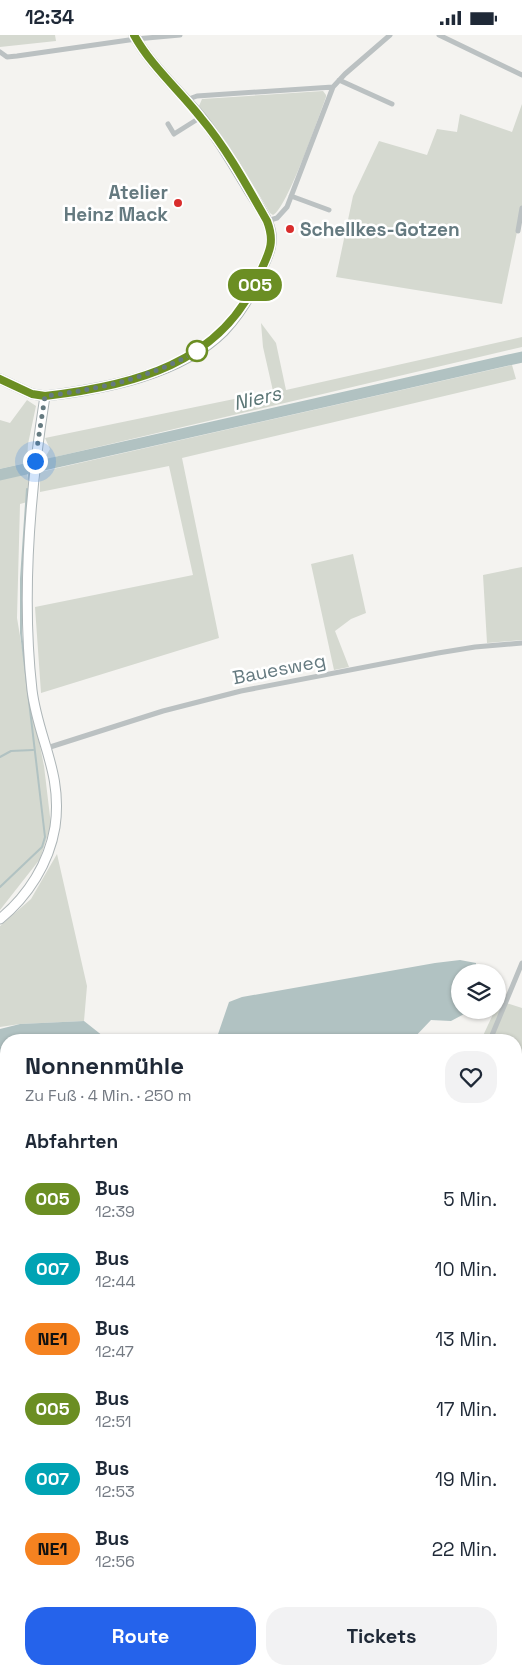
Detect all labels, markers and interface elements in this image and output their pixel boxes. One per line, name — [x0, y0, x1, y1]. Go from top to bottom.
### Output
text: 12:34 — [25, 5, 74, 30]
place label: Atelier Heinz Mack — [64, 180, 168, 227]
marker: Atelier Heinz Mack — [172, 197, 184, 209]
place label: Schellkes-Gotzen — [300, 217, 460, 242]
marker: Schellkes-Gotzen — [284, 223, 296, 235]
line badge: 005 — [226, 269, 284, 301]
text: 005 — [238, 273, 272, 296]
unlabelled marker — [186, 340, 208, 362]
water label: Niers — [231, 380, 285, 416]
your location — [23, 449, 48, 474]
street label: Bauesweg — [230, 648, 328, 690]
map controls — [451, 964, 506, 1019]
button: layers — [451, 964, 506, 1019]
text: Nonnenmühle — [25, 1050, 184, 1081]
button: heart — [445, 1051, 497, 1103]
text: Zu Fuß · 4 Min. · 250 m — [25, 1085, 192, 1106]
text: Abfahrten — [25, 1129, 118, 1154]
text: Bus — [95, 1176, 129, 1201]
text: 005 — [35, 1187, 70, 1210]
text: 5 Min. — [443, 1187, 497, 1212]
text: 12:39 — [95, 1201, 135, 1222]
text: Bus — [95, 1246, 129, 1271]
text: 007 — [36, 1257, 69, 1280]
text: 10 Min. — [434, 1257, 497, 1282]
text: 12:44 — [95, 1271, 135, 1292]
text: Bus — [95, 1316, 129, 1341]
text: NE1 — [37, 1327, 68, 1350]
text: 13 Min. — [435, 1327, 497, 1352]
text: 12:47 — [95, 1341, 134, 1362]
text: Bus — [95, 1386, 129, 1411]
text: 005 — [35, 1397, 70, 1420]
text: 17 Min. — [436, 1397, 497, 1422]
text: 12:51 — [95, 1411, 131, 1432]
text: Bus — [95, 1456, 129, 1481]
text: 007 — [36, 1467, 69, 1490]
text: 19 Min. — [435, 1467, 497, 1492]
text: 12:53 — [95, 1481, 135, 1502]
text: Bus — [95, 1526, 129, 1551]
text: NE1 — [37, 1537, 68, 1560]
text: 22 Min. — [432, 1537, 497, 1562]
text: 12:56 — [95, 1551, 135, 1572]
button: Route — [25, 1607, 256, 1665]
button: Tickets — [266, 1607, 497, 1665]

